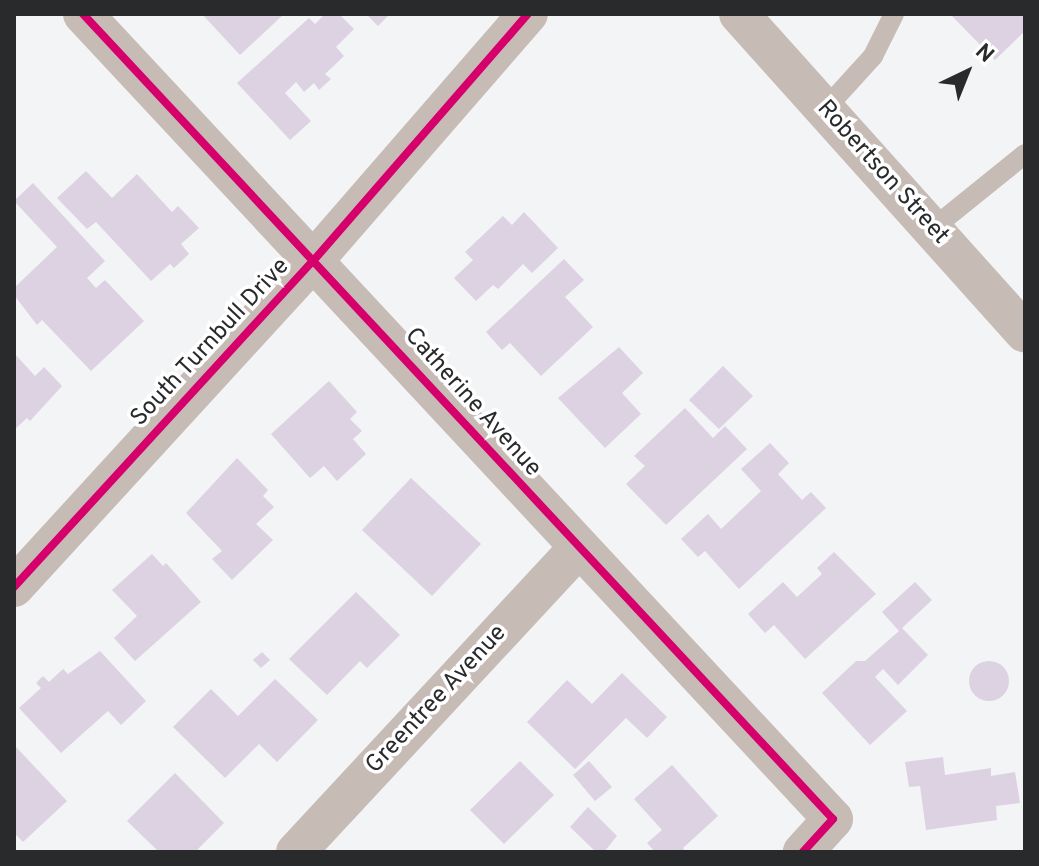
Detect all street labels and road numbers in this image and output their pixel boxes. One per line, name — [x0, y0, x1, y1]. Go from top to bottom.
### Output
street label: Robertson Street — [810, 95, 954, 251]
street label: South Turnbull Drive — [125, 253, 297, 433]
street label: Catherine Avenue — [397, 322, 547, 484]
street label: Greentree Avenue — [360, 619, 514, 781]

